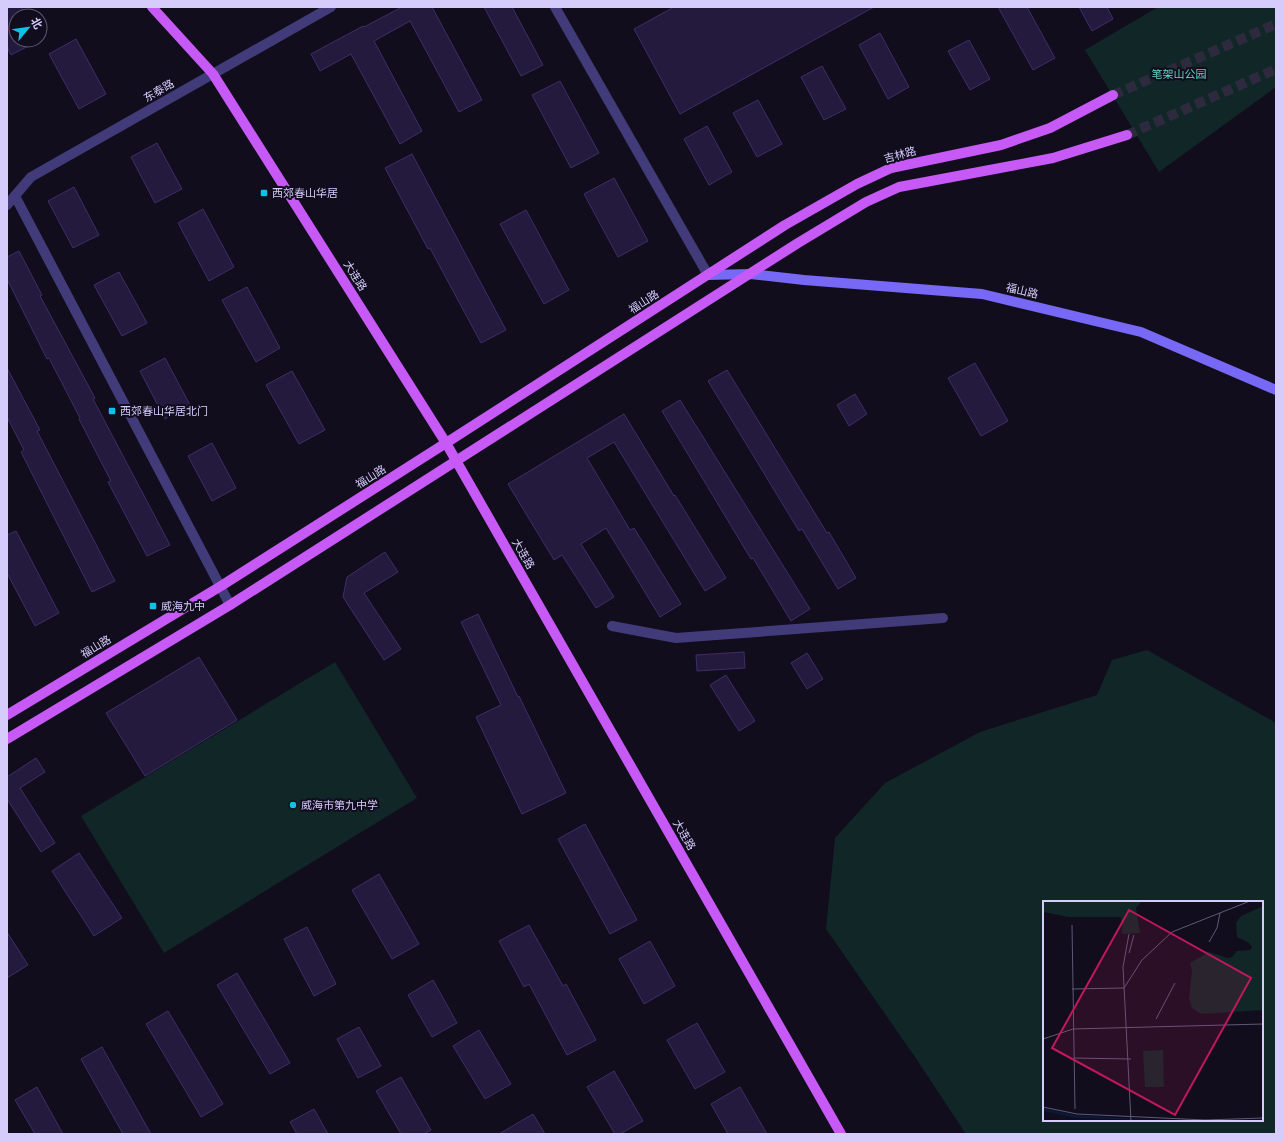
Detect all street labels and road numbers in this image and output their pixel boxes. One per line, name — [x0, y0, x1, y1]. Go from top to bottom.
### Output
street label: 东泰路 — [141, 77, 177, 105]
street label: 吉林路 — [882, 144, 918, 166]
street label: 大连路 — [341, 259, 369, 293]
street label: 福山路 — [1004, 281, 1040, 301]
street label: 福山路 — [627, 288, 661, 316]
street label: 福山路 — [354, 463, 388, 491]
street label: 大连路 — [509, 536, 537, 572]
street label: 福山路 — [79, 633, 113, 661]
street label: 大连路 — [670, 817, 698, 853]

